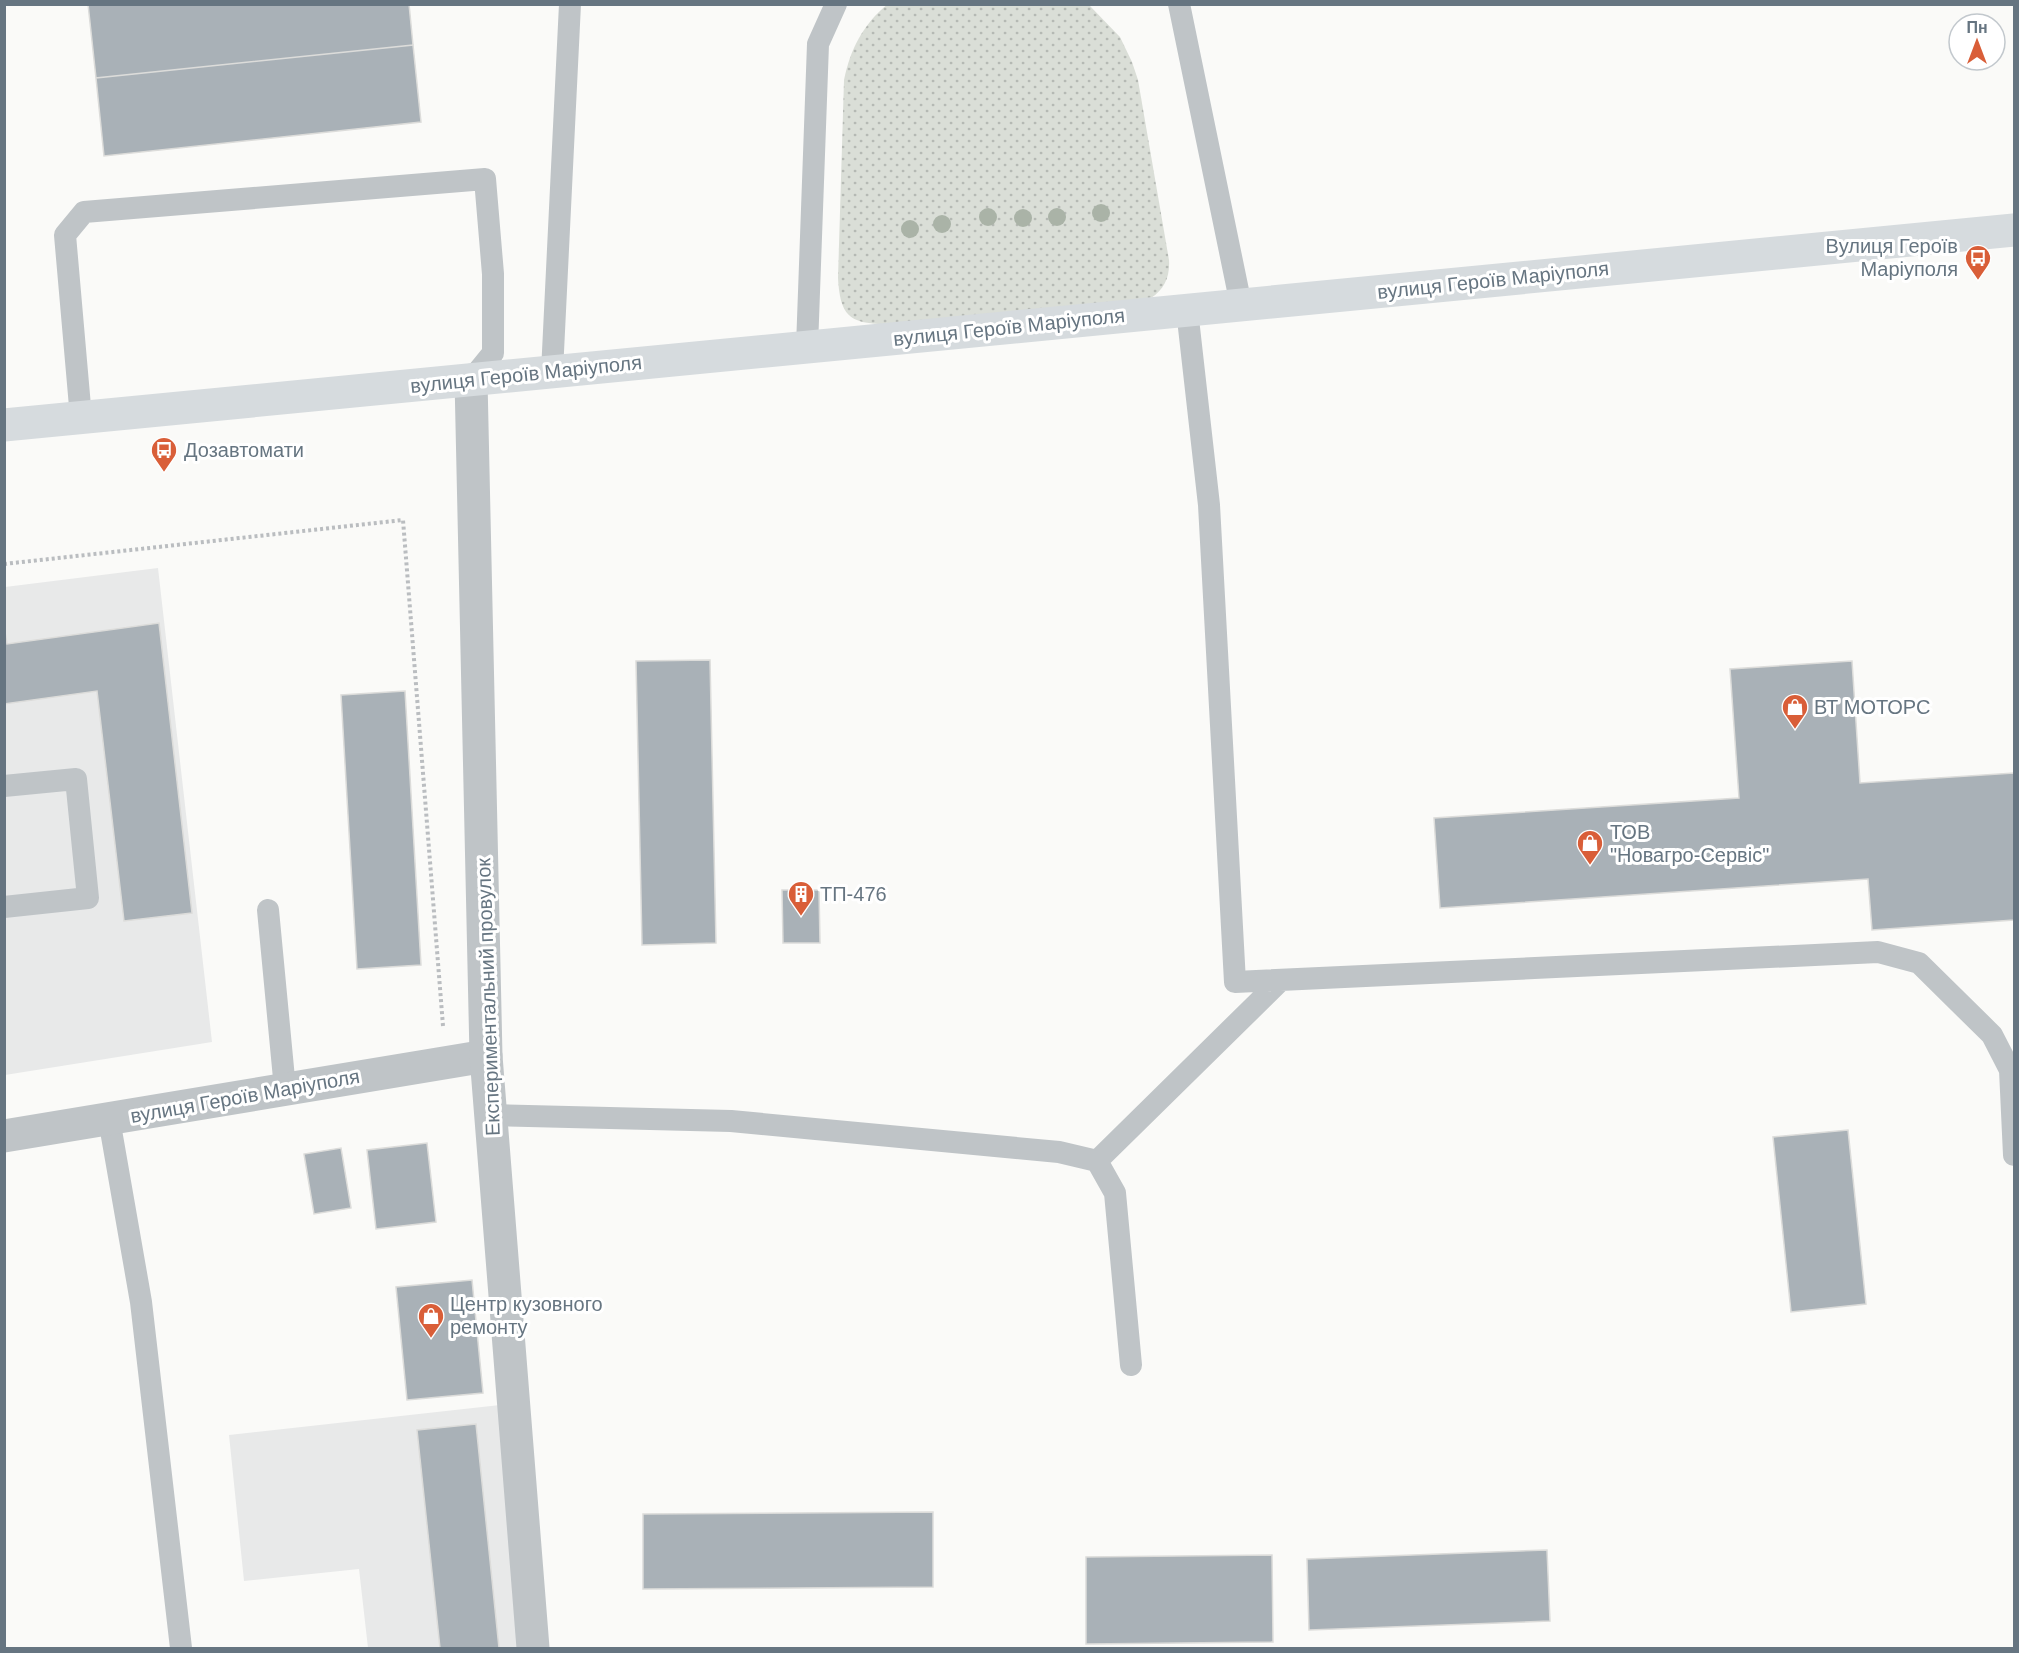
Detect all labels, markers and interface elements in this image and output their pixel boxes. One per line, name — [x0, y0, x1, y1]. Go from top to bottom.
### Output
north arrow — [1947, 12, 2007, 72]
text: Пн — [1966, 19, 1988, 36]
place label: Вулиця Героїв Маріуполя — [1826, 235, 1958, 280]
bus stop icon: Вулиця Героїв Маріуполя — [1963, 243, 1993, 281]
street label: вулиця Героїв Маріуполя — [1376, 257, 1610, 303]
street label: вулиця Героїв Маріуполя — [892, 304, 1126, 350]
street label: вулиця Героїв Маріуполя — [409, 351, 643, 397]
bus stop icon: Дозавтомати — [149, 435, 179, 473]
place label: Дозавтомати — [184, 439, 304, 461]
shop icon: ВТ МОТОРС — [1780, 692, 1810, 730]
place label: ВТ МОТОРС — [1814, 696, 1930, 718]
place label: ТОВ "Новагро-Сервіс" — [1610, 821, 1769, 866]
shop icon: ТОВ "Новагро-Сервіс" — [1575, 828, 1605, 866]
street label: Експериментальний провулок — [472, 857, 504, 1136]
building icon: ТП-476 — [786, 879, 816, 917]
place label: ТП-476 — [820, 883, 887, 905]
street label: вулиця Героїв Маріуполя — [129, 1065, 361, 1127]
place label: Центр кузовного ремонту — [450, 1293, 603, 1338]
shop icon: Центр кузовного ремонту — [416, 1301, 446, 1339]

